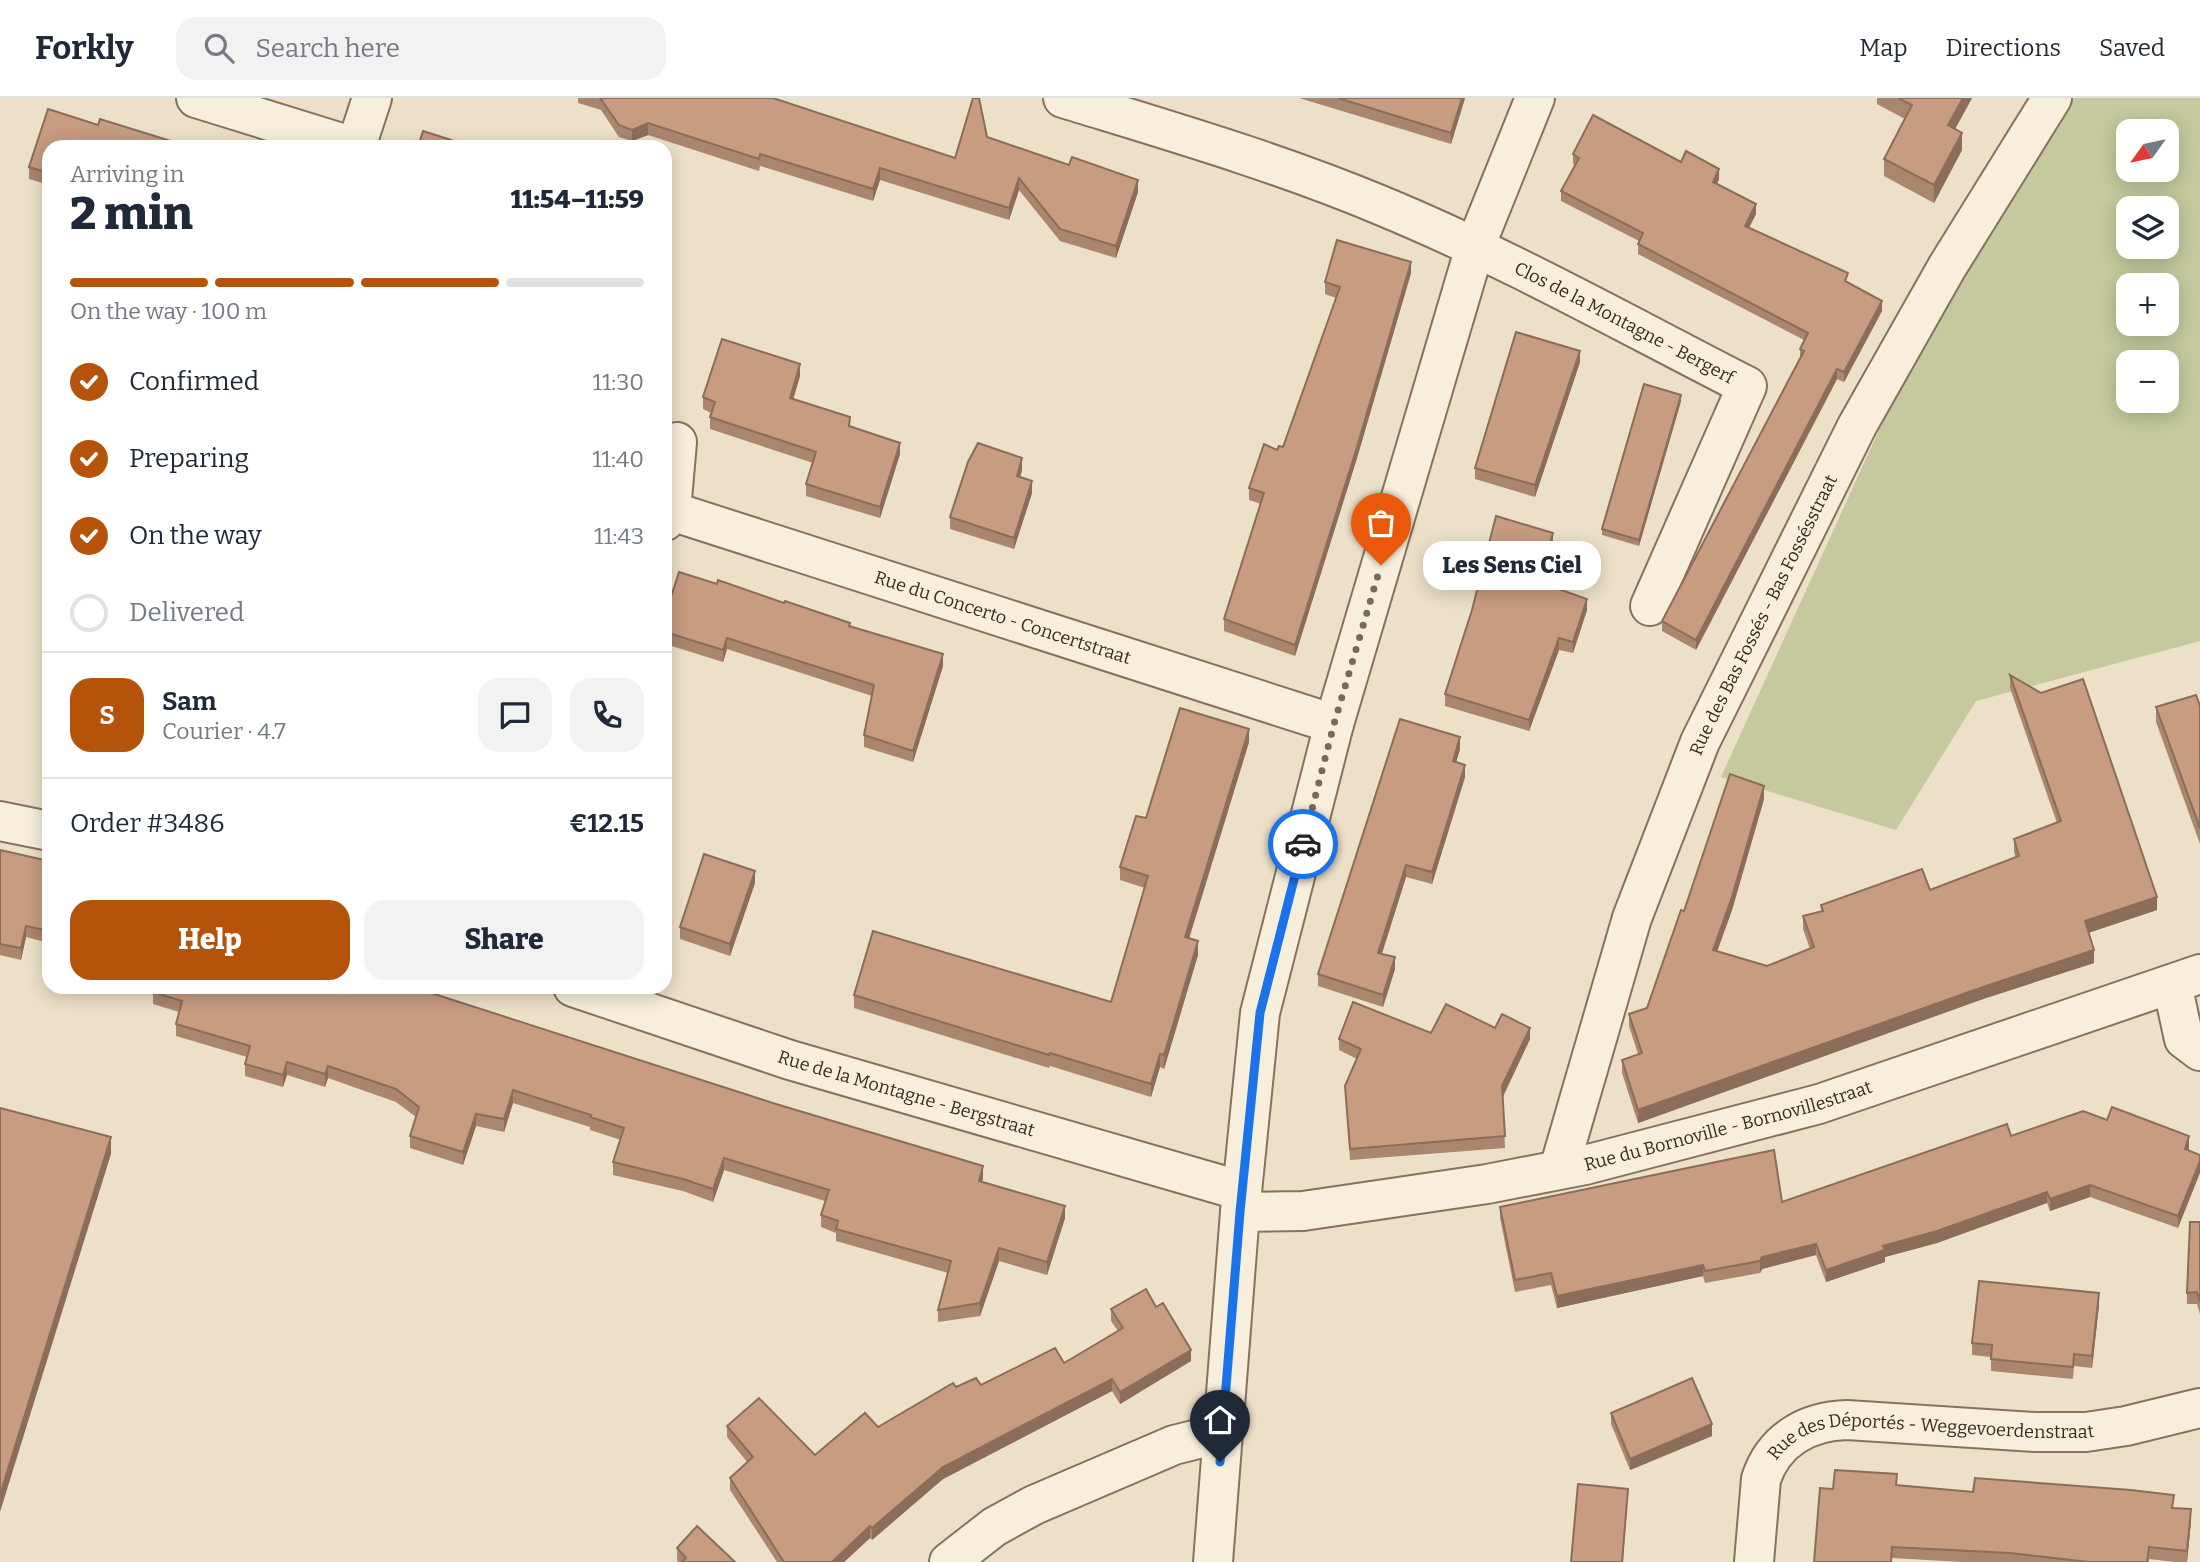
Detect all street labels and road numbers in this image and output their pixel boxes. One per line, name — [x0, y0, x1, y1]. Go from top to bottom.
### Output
street label: Clos de la Montagne - Bergerf — [1511, 257, 1739, 389]
street label: Rue des Bas Fossés - Bas Fossésstraat — [1685, 471, 1842, 758]
street label: Rue du Concerto - Concertstraat — [872, 566, 1134, 669]
street label: Rue de la Montagne - Bergstraat — [775, 1046, 1038, 1141]
street label: Rue du Bornoville - Bornovillestraat — [1582, 1076, 1875, 1176]
street label: Rue des Déportés - Weggevoerdenstraat — [1763, 1409, 2096, 1464]

